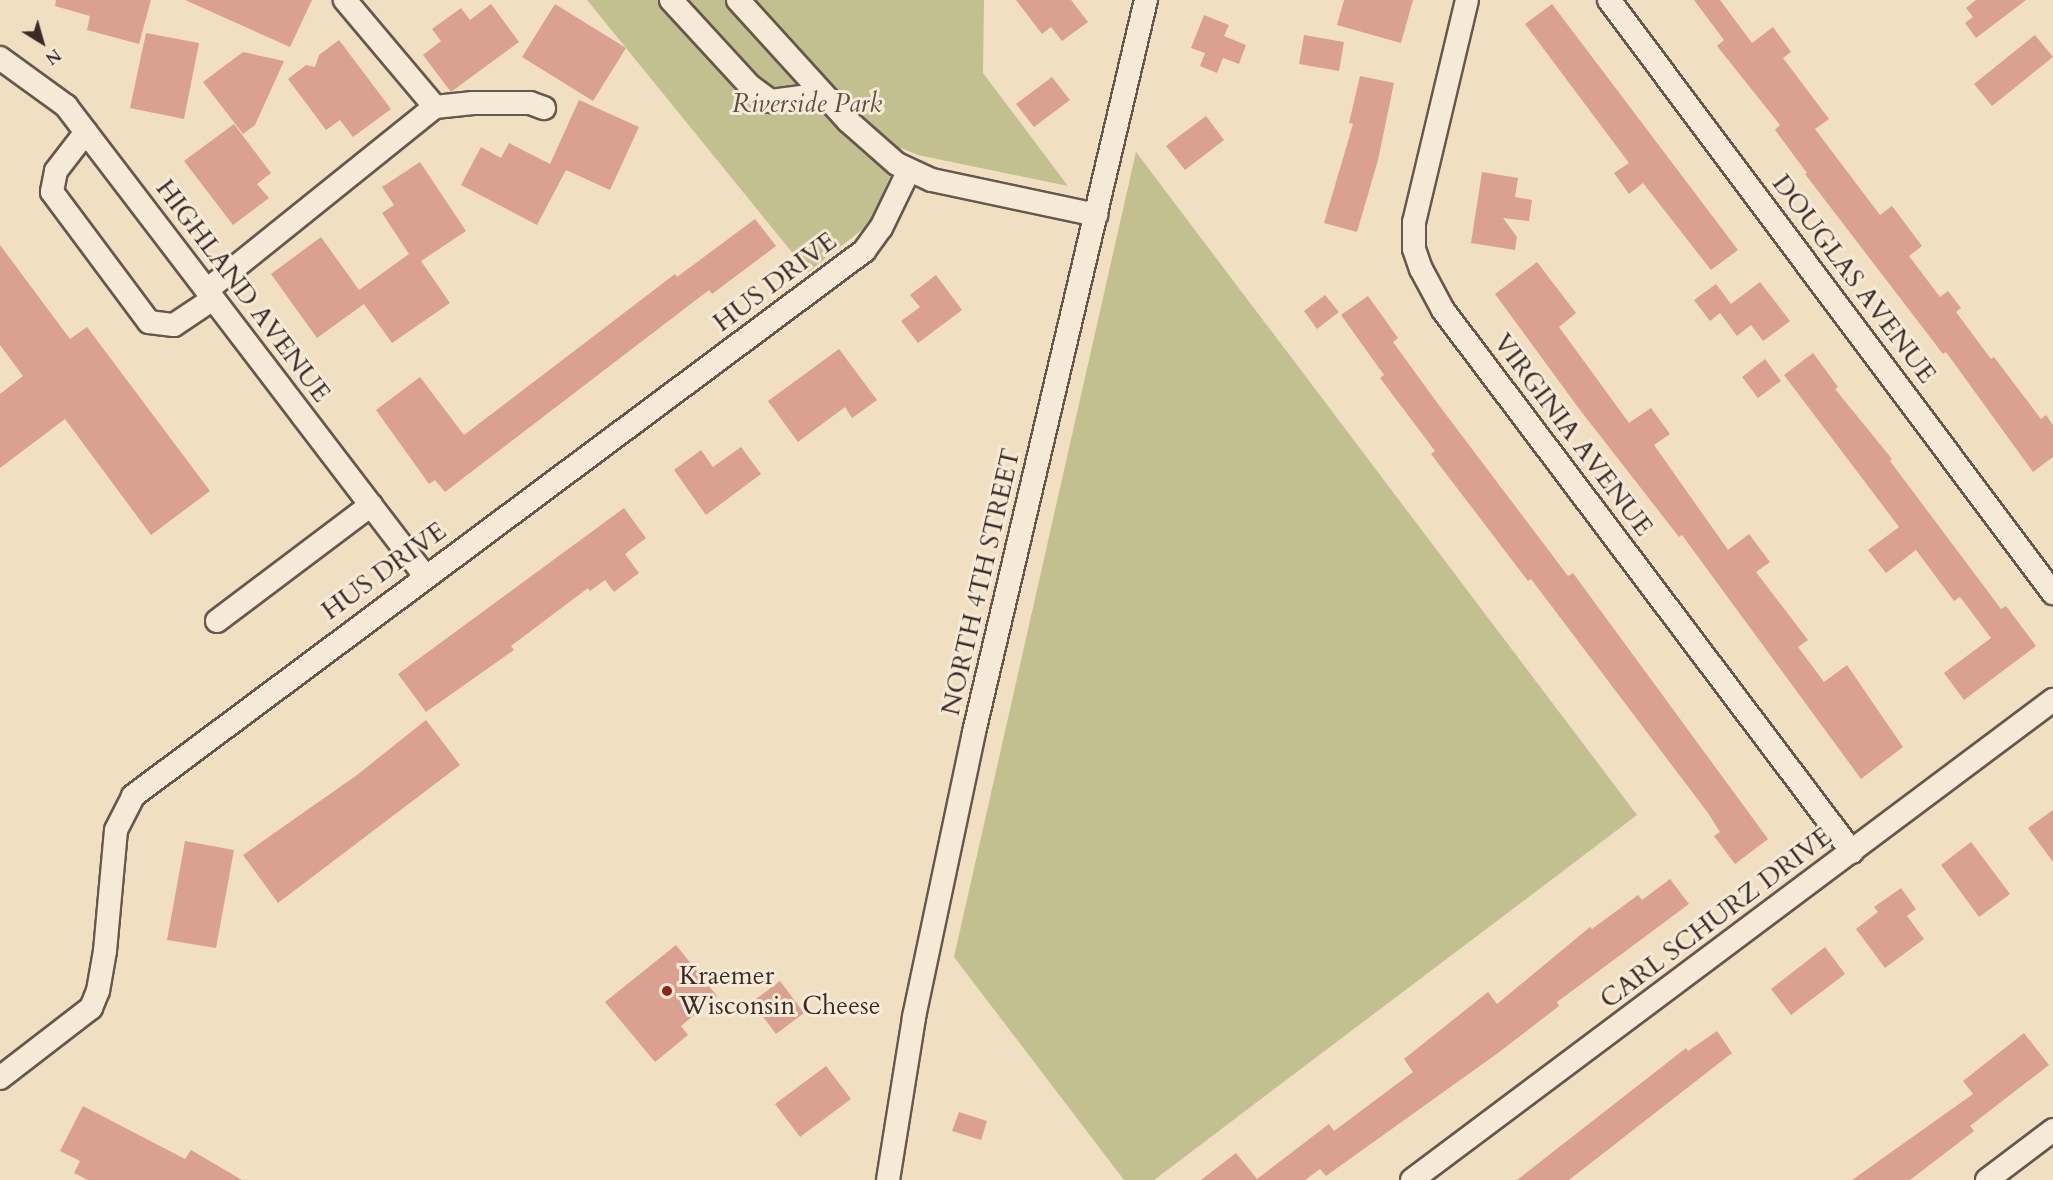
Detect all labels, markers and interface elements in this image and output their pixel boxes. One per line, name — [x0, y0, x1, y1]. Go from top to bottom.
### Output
north arrow — [12, 12, 72, 72]
text: N — [41, 43, 65, 69]
park label: Riverside Park — [732, 88, 882, 120]
street label: DOUGLAS AVENUE — [1765, 169, 1943, 389]
street label: HIGHLAND AVENUE — [149, 174, 337, 408]
street label: HUS DRIVE — [707, 226, 843, 338]
street label: VIRGINIA AVENUE — [1487, 328, 1659, 542]
street label: NORTH 4TH STREET — [935, 446, 1027, 718]
street label: HUS DRIVE — [316, 515, 452, 627]
street label: CARL SCHURZ DRIVE — [1594, 821, 1838, 1015]
place label: Kraemer Wisconsin Cheese — [679, 960, 880, 1022]
marker: Kraemer Wisconsin Cheese — [660, 984, 674, 998]

